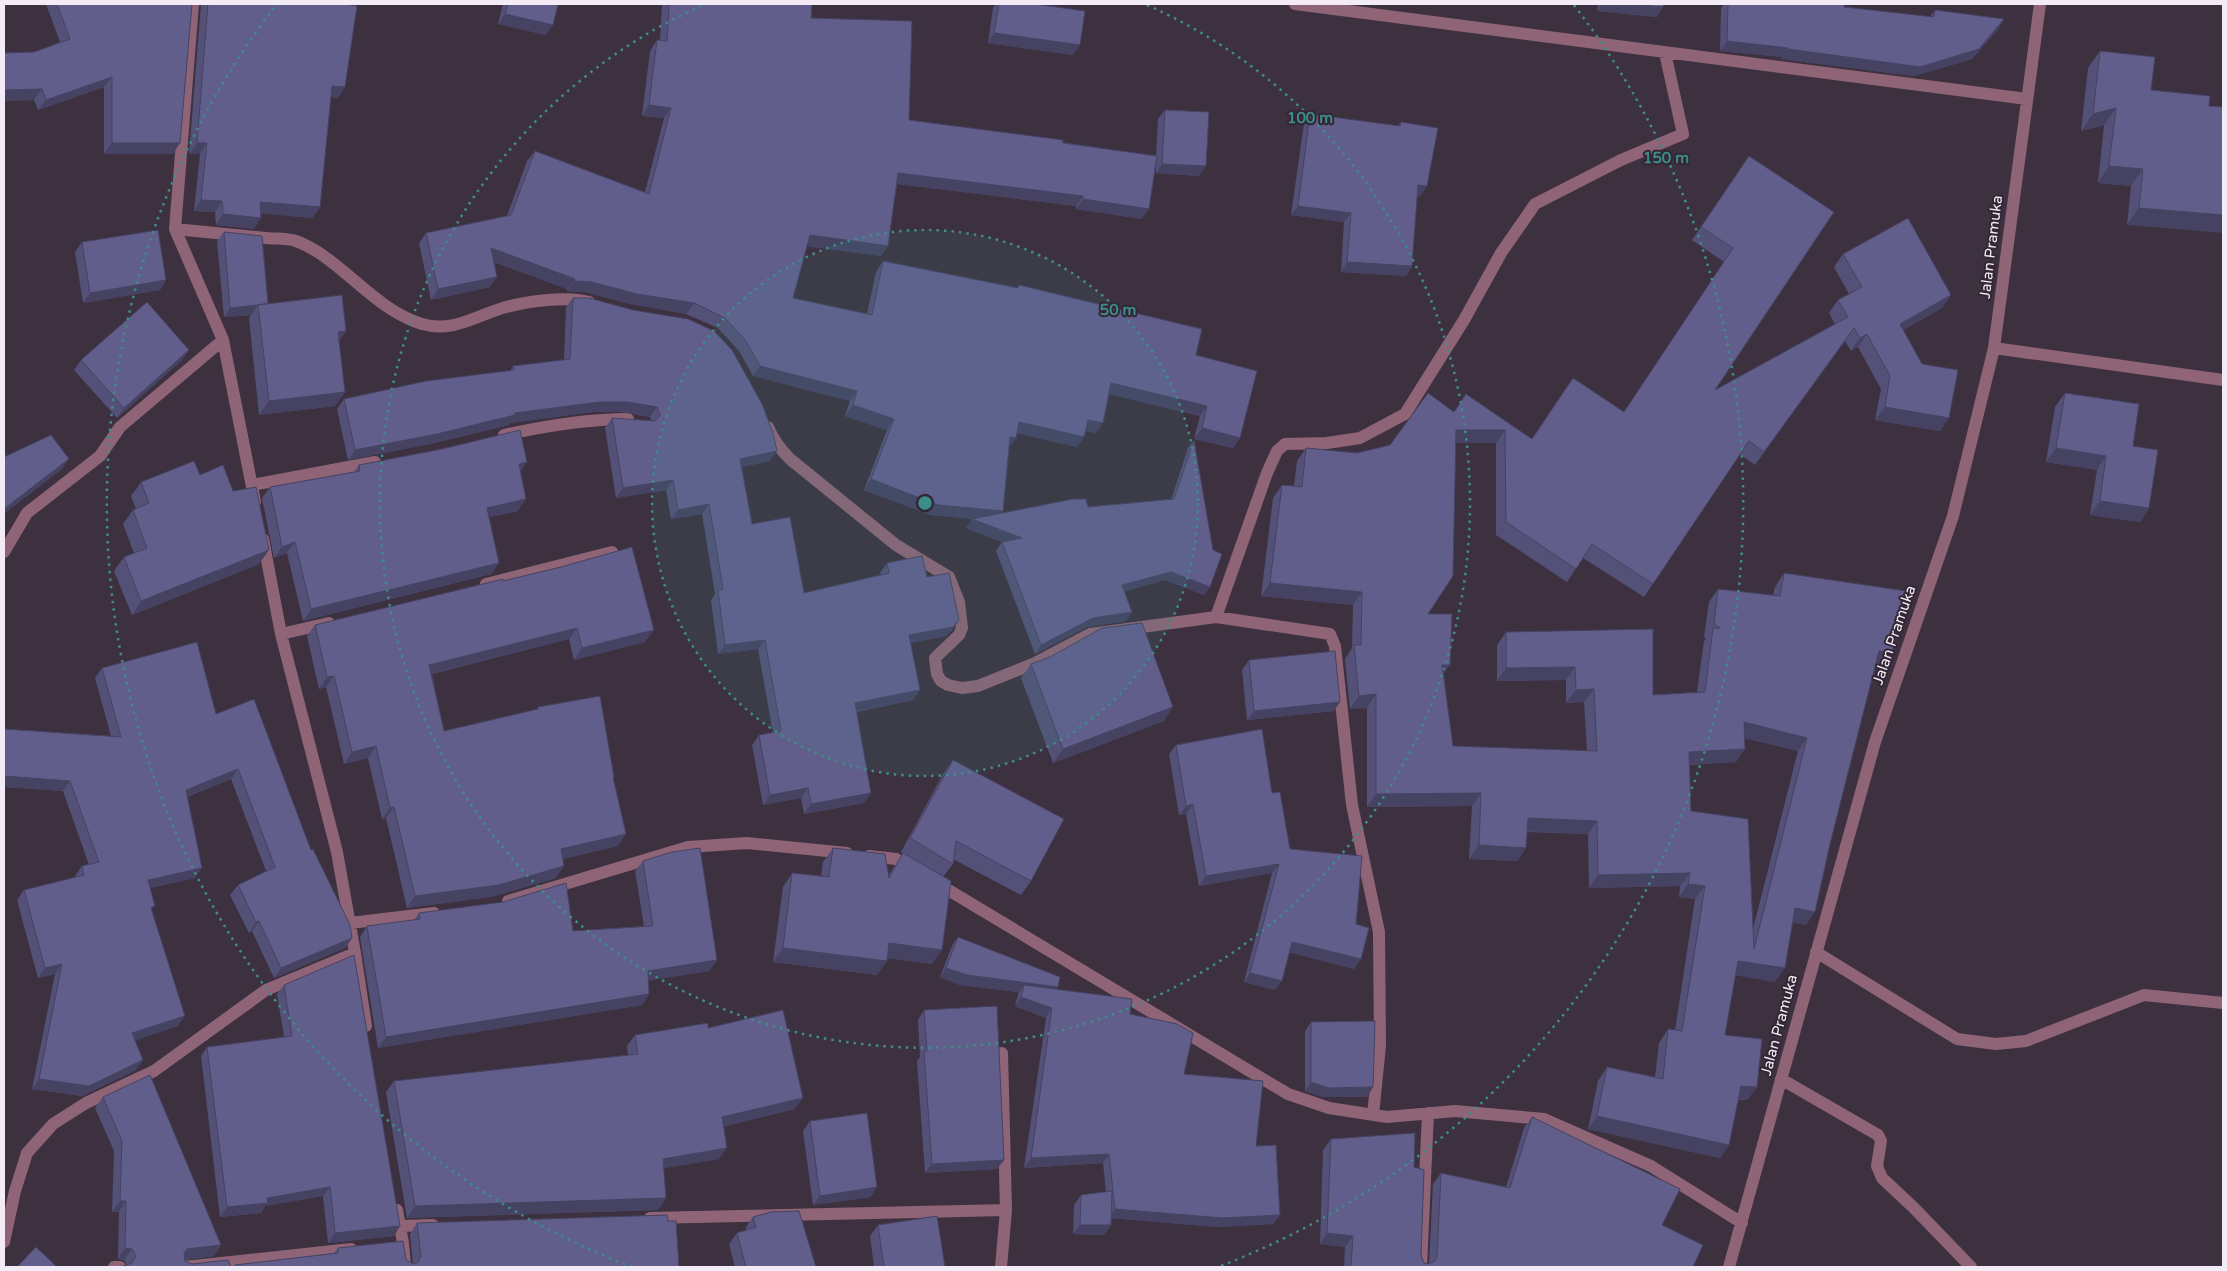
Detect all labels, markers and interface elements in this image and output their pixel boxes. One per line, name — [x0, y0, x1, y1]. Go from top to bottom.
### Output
text: 100 m — [1287, 109, 1333, 127]
text: 150 m — [1643, 149, 1689, 167]
street label: Jalan Pramuka — [1976, 194, 2006, 300]
text: 50 m — [1100, 301, 1136, 319]
centre of rings — [916, 494, 934, 512]
street label: Jalan Pramuka — [1869, 583, 1919, 687]
street label: Jalan Pramuka — [1757, 972, 1801, 1078]

